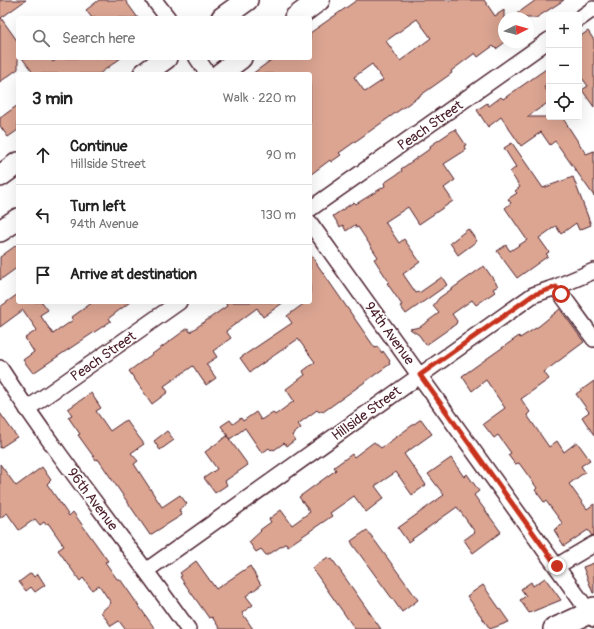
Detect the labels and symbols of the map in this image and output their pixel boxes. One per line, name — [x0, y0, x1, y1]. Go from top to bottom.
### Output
north arrow — [498, 12, 534, 48]
street label: Peach Street — [394, 96, 467, 154]
route start — [552, 285, 570, 303]
street label: 94th Avenue — [361, 299, 418, 368]
street label: Peach Street — [67, 327, 140, 385]
street label: Hillside Street — [328, 382, 405, 444]
street label: 96th Avenue — [64, 465, 122, 534]
route end — [548, 557, 566, 575]

